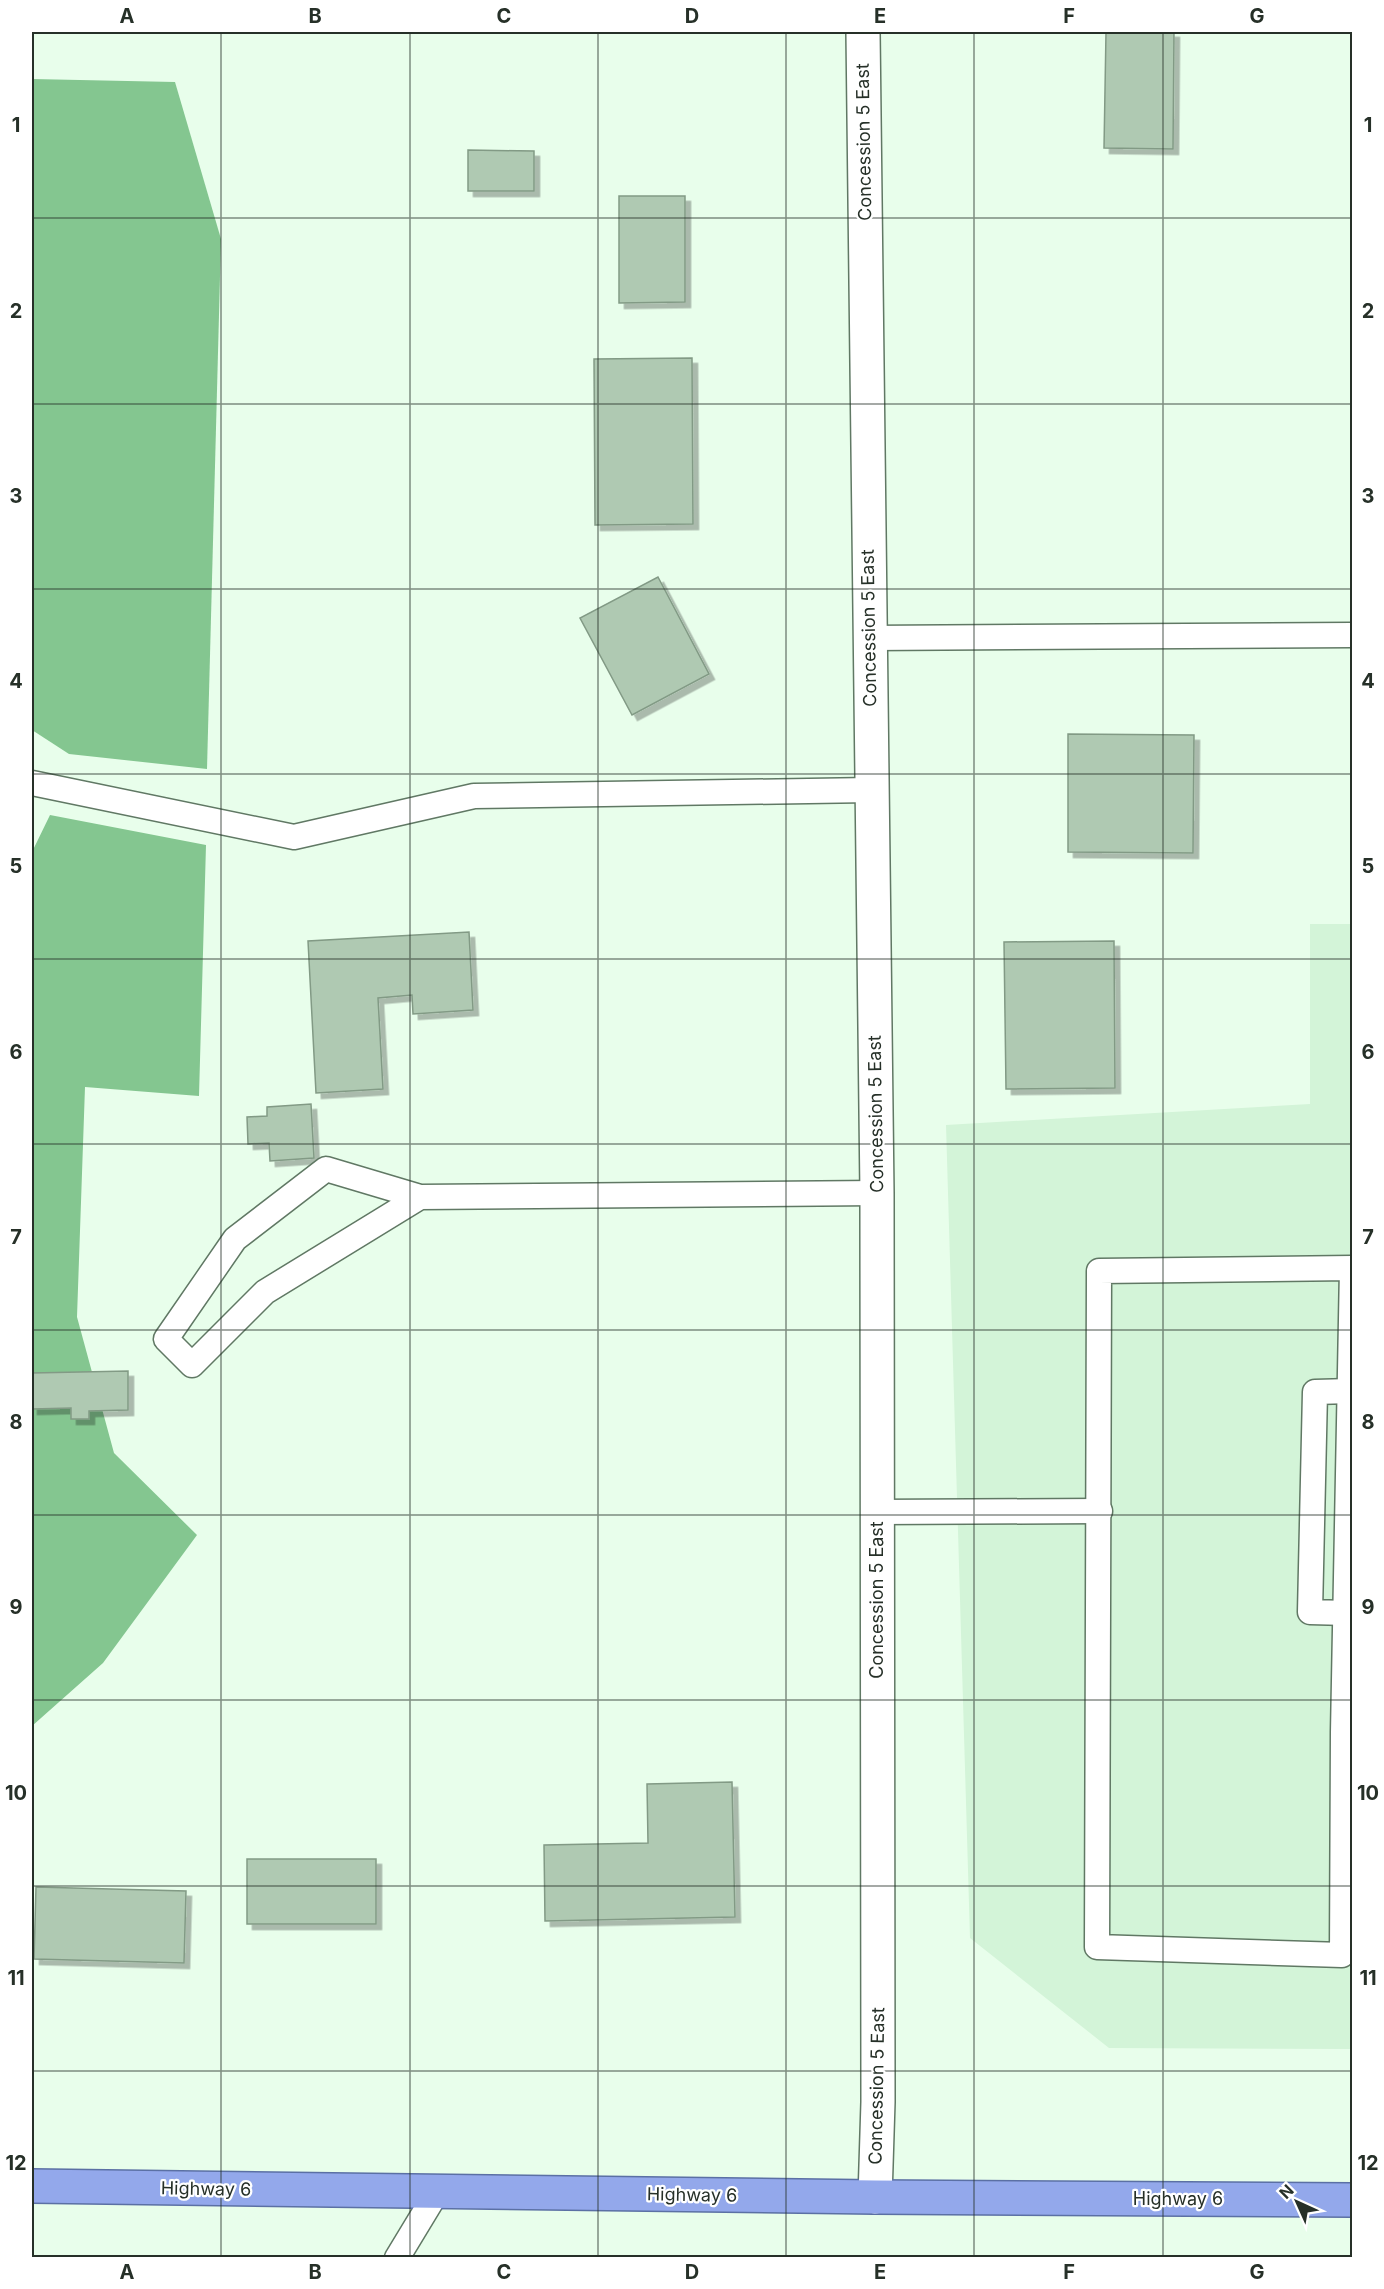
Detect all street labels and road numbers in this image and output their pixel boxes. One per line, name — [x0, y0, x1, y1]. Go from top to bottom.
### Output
street label: Concession 5 East — [852, 63, 875, 221]
street label: Concession 5 East — [857, 549, 880, 707]
street label: Concession 5 East — [864, 1035, 887, 1193]
street label: Concession 5 East — [866, 1521, 887, 1679]
street label: Concession 5 East — [865, 2007, 888, 2165]
street label: Highway 6 — [161, 2177, 251, 2200]
street label: Highway 6 — [647, 2183, 737, 2206]
street label: Highway 6 — [1133, 2188, 1223, 2209]

